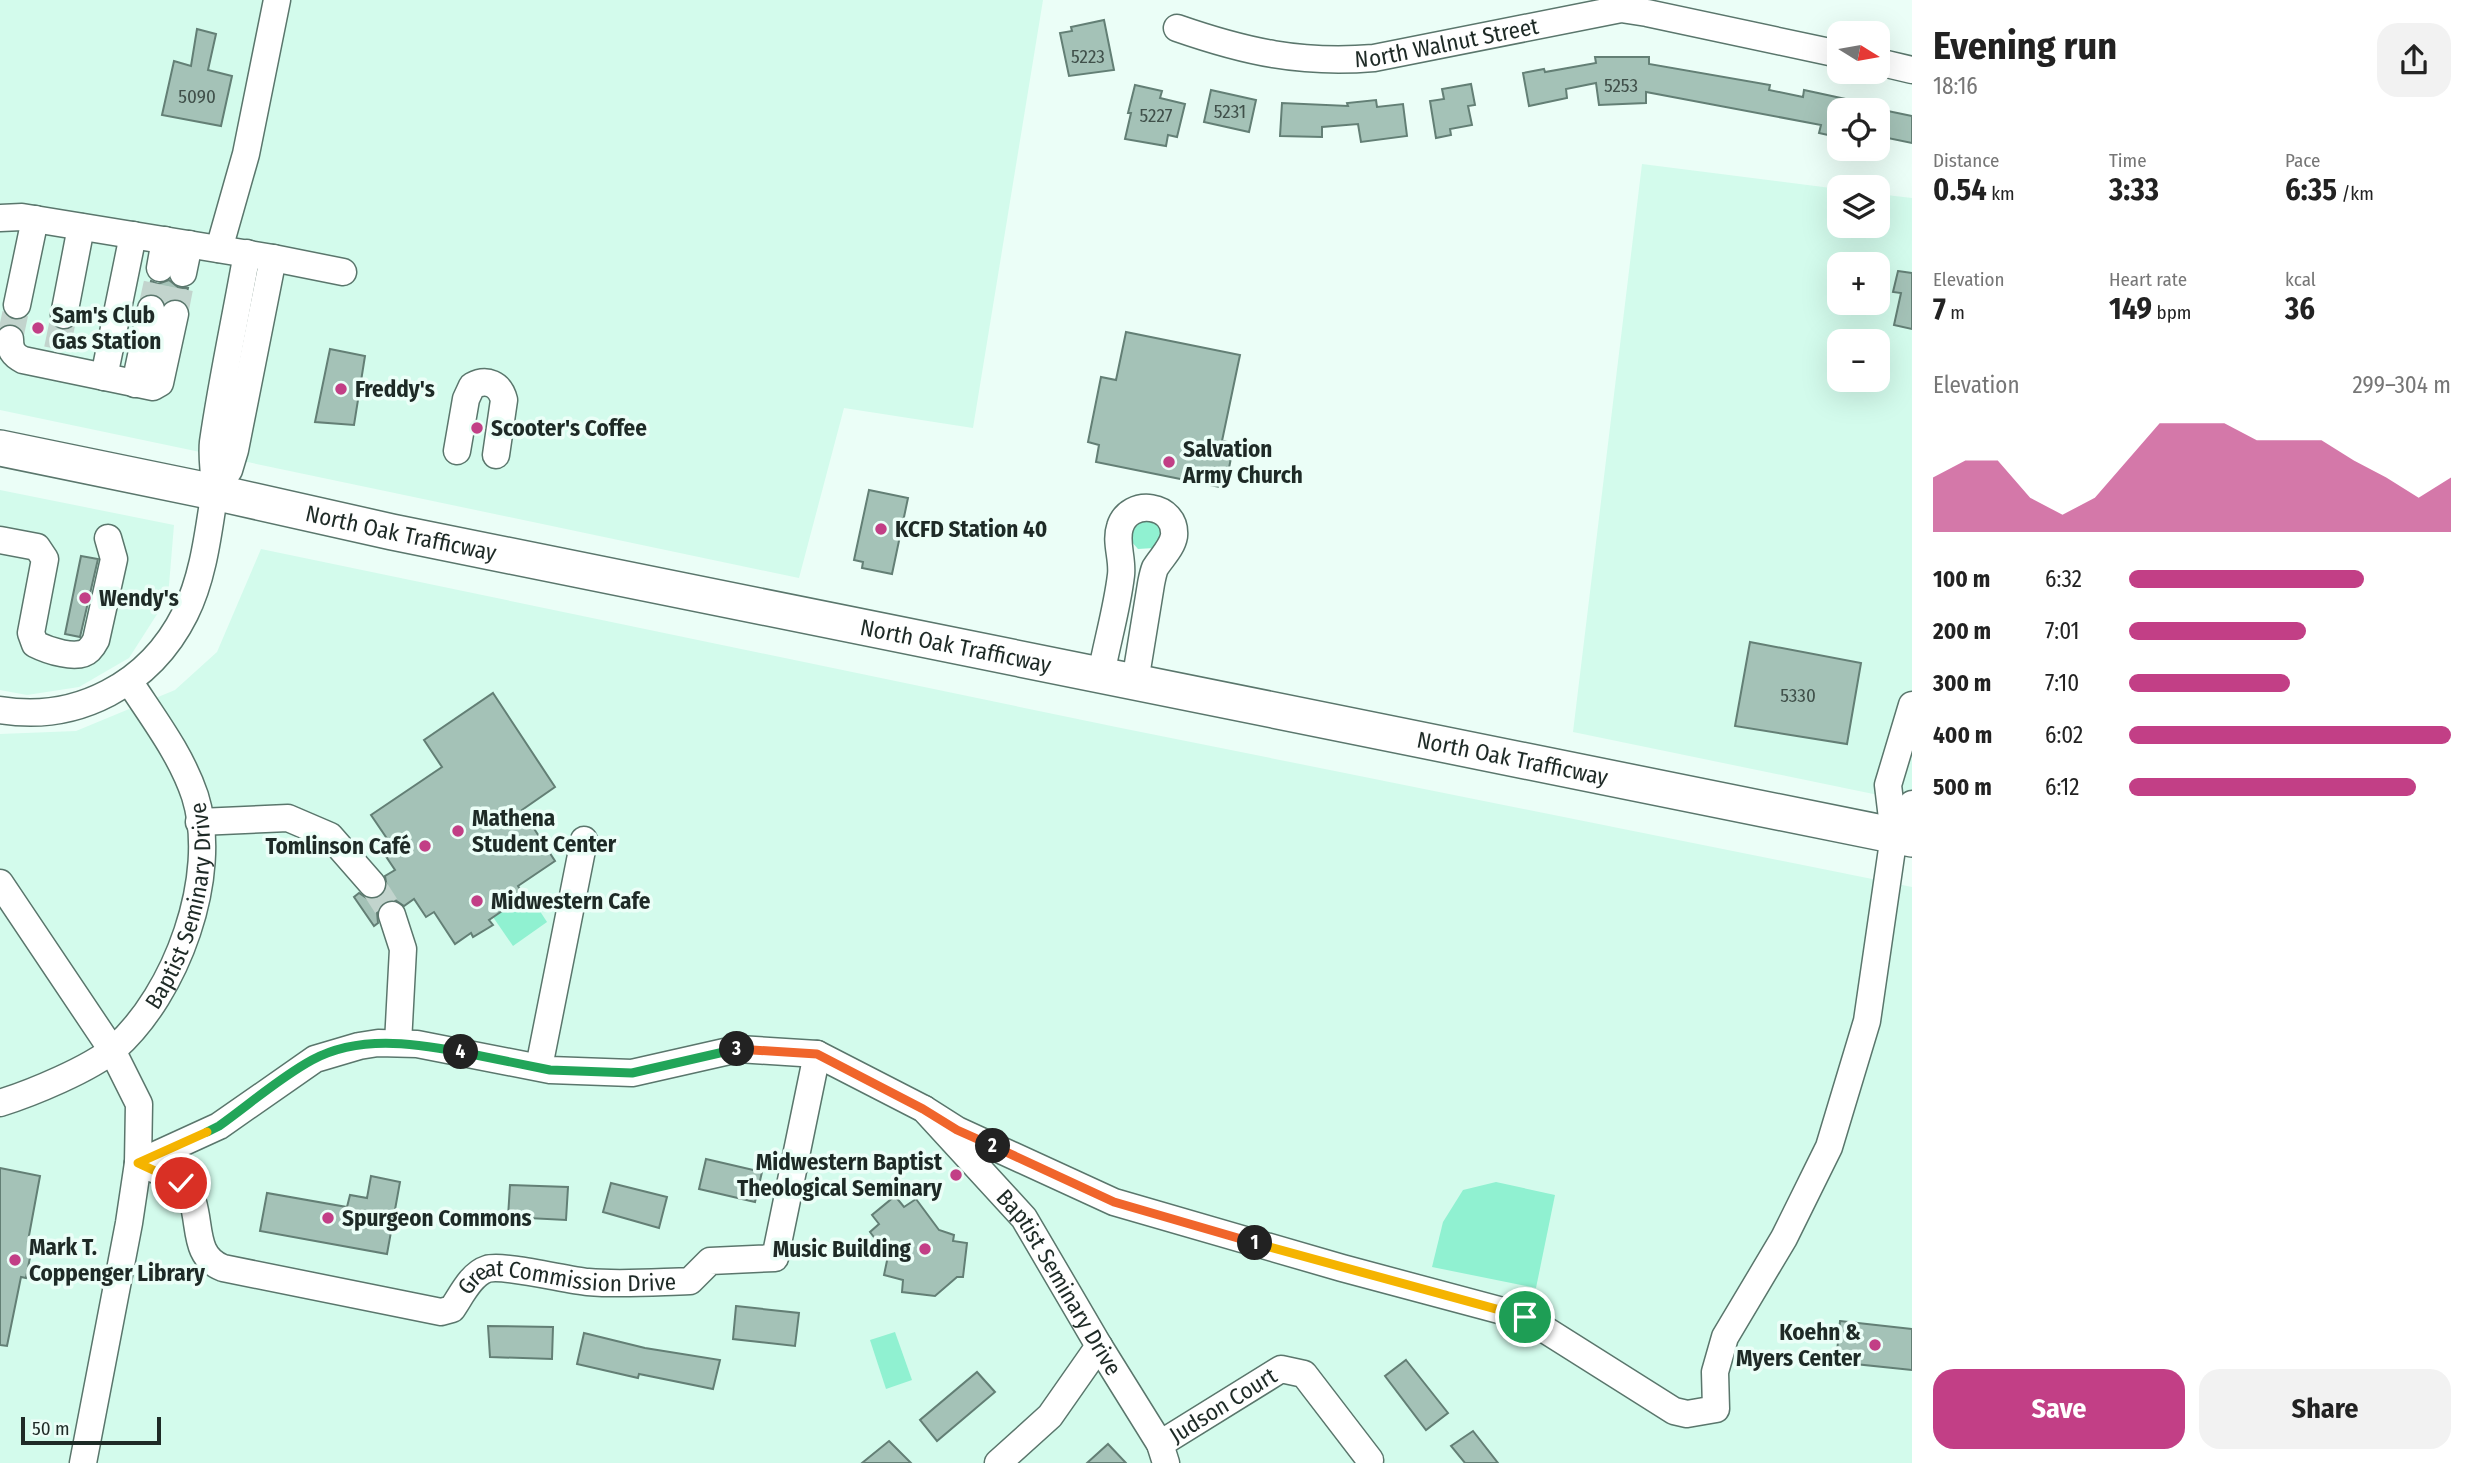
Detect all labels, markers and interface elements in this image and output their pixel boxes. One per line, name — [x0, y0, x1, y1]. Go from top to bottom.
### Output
street label: North Walnut Street — [1354, 12, 1541, 73]
north arrow — [1827, 21, 1890, 84]
map controls — [1827, 21, 1890, 392]
text: Evening run — [1933, 23, 2117, 69]
button: share — [2377, 23, 2451, 97]
house number: 5223 — [1071, 45, 1105, 68]
text: 18:16 — [1933, 72, 1978, 100]
house number: 5253 — [1604, 74, 1638, 97]
house number: 5090 — [178, 85, 216, 108]
button: locate — [1827, 98, 1890, 161]
house number: 5231 — [1214, 100, 1246, 123]
house number: 5227 — [1140, 104, 1173, 127]
text: Distance — [1933, 149, 2000, 172]
text: Time — [2109, 149, 2147, 172]
text: Pace — [2285, 149, 2320, 172]
text: 0.54 — [1933, 172, 1987, 208]
text: 3:33 — [2109, 172, 2159, 208]
text: 6:35 — [2285, 172, 2337, 208]
button: layers — [1827, 175, 1890, 238]
text: km — [1987, 182, 2015, 205]
text: /km — [2337, 182, 2374, 205]
button: + — [1827, 252, 1890, 315]
text: Elevation — [1933, 268, 2005, 291]
text: Heart rate — [2109, 268, 2187, 291]
text: kcal — [2285, 268, 2316, 291]
text: 7 — [1933, 291, 1946, 327]
text: 149 — [2109, 291, 2152, 327]
text: 36 — [2285, 291, 2315, 327]
place label: Sam's Club Gas Station — [52, 301, 161, 355]
text: m — [1946, 301, 1965, 324]
text: bpm — [2152, 301, 2191, 324]
marker: Sam's Club Gas Station — [30, 320, 46, 336]
button: − — [1827, 329, 1890, 392]
text: Elevation — [1933, 371, 2020, 399]
text: 299–304 m — [2353, 371, 2451, 399]
place label: Freddy's — [355, 375, 435, 403]
marker: Freddy's — [333, 381, 349, 397]
place label: Scooter's Coffee — [491, 414, 647, 442]
marker: Scooter's Coffee — [469, 420, 485, 436]
place label: Salvation Army Church — [1182, 435, 1303, 489]
marker: Salvation Army Church — [1161, 454, 1177, 470]
street label: North Oak Trafficway — [303, 499, 500, 567]
place label: KCFD Station 40 — [895, 515, 1047, 543]
marker: KCFD Station 40 — [873, 521, 889, 537]
text: 100 m — [1933, 565, 1990, 593]
text: 6:32 — [2045, 565, 2082, 593]
place label: Wendy's — [99, 584, 179, 612]
marker: Wendy's — [77, 590, 93, 606]
street label: North Oak Trafficway — [858, 613, 1054, 679]
text: 200 m — [1933, 617, 1991, 645]
text: 7:01 — [2045, 617, 2080, 645]
text: 300 m — [1933, 669, 1991, 697]
text: 7:10 — [2045, 669, 2079, 697]
house number: 5330 — [1780, 684, 1816, 707]
text: 400 m — [1933, 721, 1992, 749]
text: 6:02 — [2045, 721, 2083, 749]
street label: North Oak Trafficway — [1414, 725, 1611, 791]
text: 500 m — [1933, 773, 1992, 801]
text: 6:12 — [2045, 773, 2079, 801]
street label: Baptist Seminary Drive — [139, 800, 216, 1014]
place label: Mathena Student Center — [472, 804, 617, 858]
marker: Mathena Student Center — [450, 823, 466, 839]
place label: Tomlinson Café — [265, 832, 411, 860]
marker: Tomlinson Café — [417, 838, 433, 854]
place label: Midwestern Cafe — [491, 887, 651, 915]
marker: Midwestern Cafe — [469, 893, 485, 909]
pin: 3 — [720, 1032, 754, 1066]
pin: 4 — [444, 1034, 478, 1070]
text: 3 — [732, 1037, 741, 1060]
text: 4 — [456, 1040, 465, 1063]
pin: 2 — [976, 1128, 1010, 1164]
text: 2 — [988, 1134, 997, 1157]
place label: Midwestern Baptist Theological Seminary — [737, 1148, 943, 1202]
pin — [151, 1153, 211, 1213]
icon: check — [162, 1164, 200, 1202]
marker: Midwestern Baptist Theological Seminary — [948, 1167, 964, 1183]
street label: Baptist Seminary Drive — [991, 1183, 1128, 1381]
place label: Spurgeon Commons — [342, 1204, 532, 1232]
marker: Spurgeon Commons — [320, 1210, 336, 1226]
pin: 1 — [1238, 1226, 1272, 1260]
text: 1 — [1250, 1231, 1259, 1254]
place label: Mark T. Coppenger Library — [29, 1233, 206, 1287]
place label: Music Building — [773, 1235, 912, 1263]
marker: Music Building — [917, 1241, 933, 1257]
marker: Mark T. Coppenger Library — [7, 1252, 23, 1268]
street label: Great Commission Drive — [451, 1254, 677, 1300]
pin — [1495, 1287, 1555, 1347]
icon: arrive — [1506, 1298, 1544, 1336]
place label: Koehn & Myers Center — [1736, 1318, 1862, 1372]
marker: Koehn & Myers Center — [1867, 1337, 1883, 1353]
street label: Judson Court — [1164, 1361, 1282, 1449]
button: Save — [1933, 1369, 2185, 1449]
button: Share — [2199, 1369, 2451, 1449]
scale bar — [21, 1414, 161, 1446]
text: 50 m — [32, 1417, 70, 1440]

